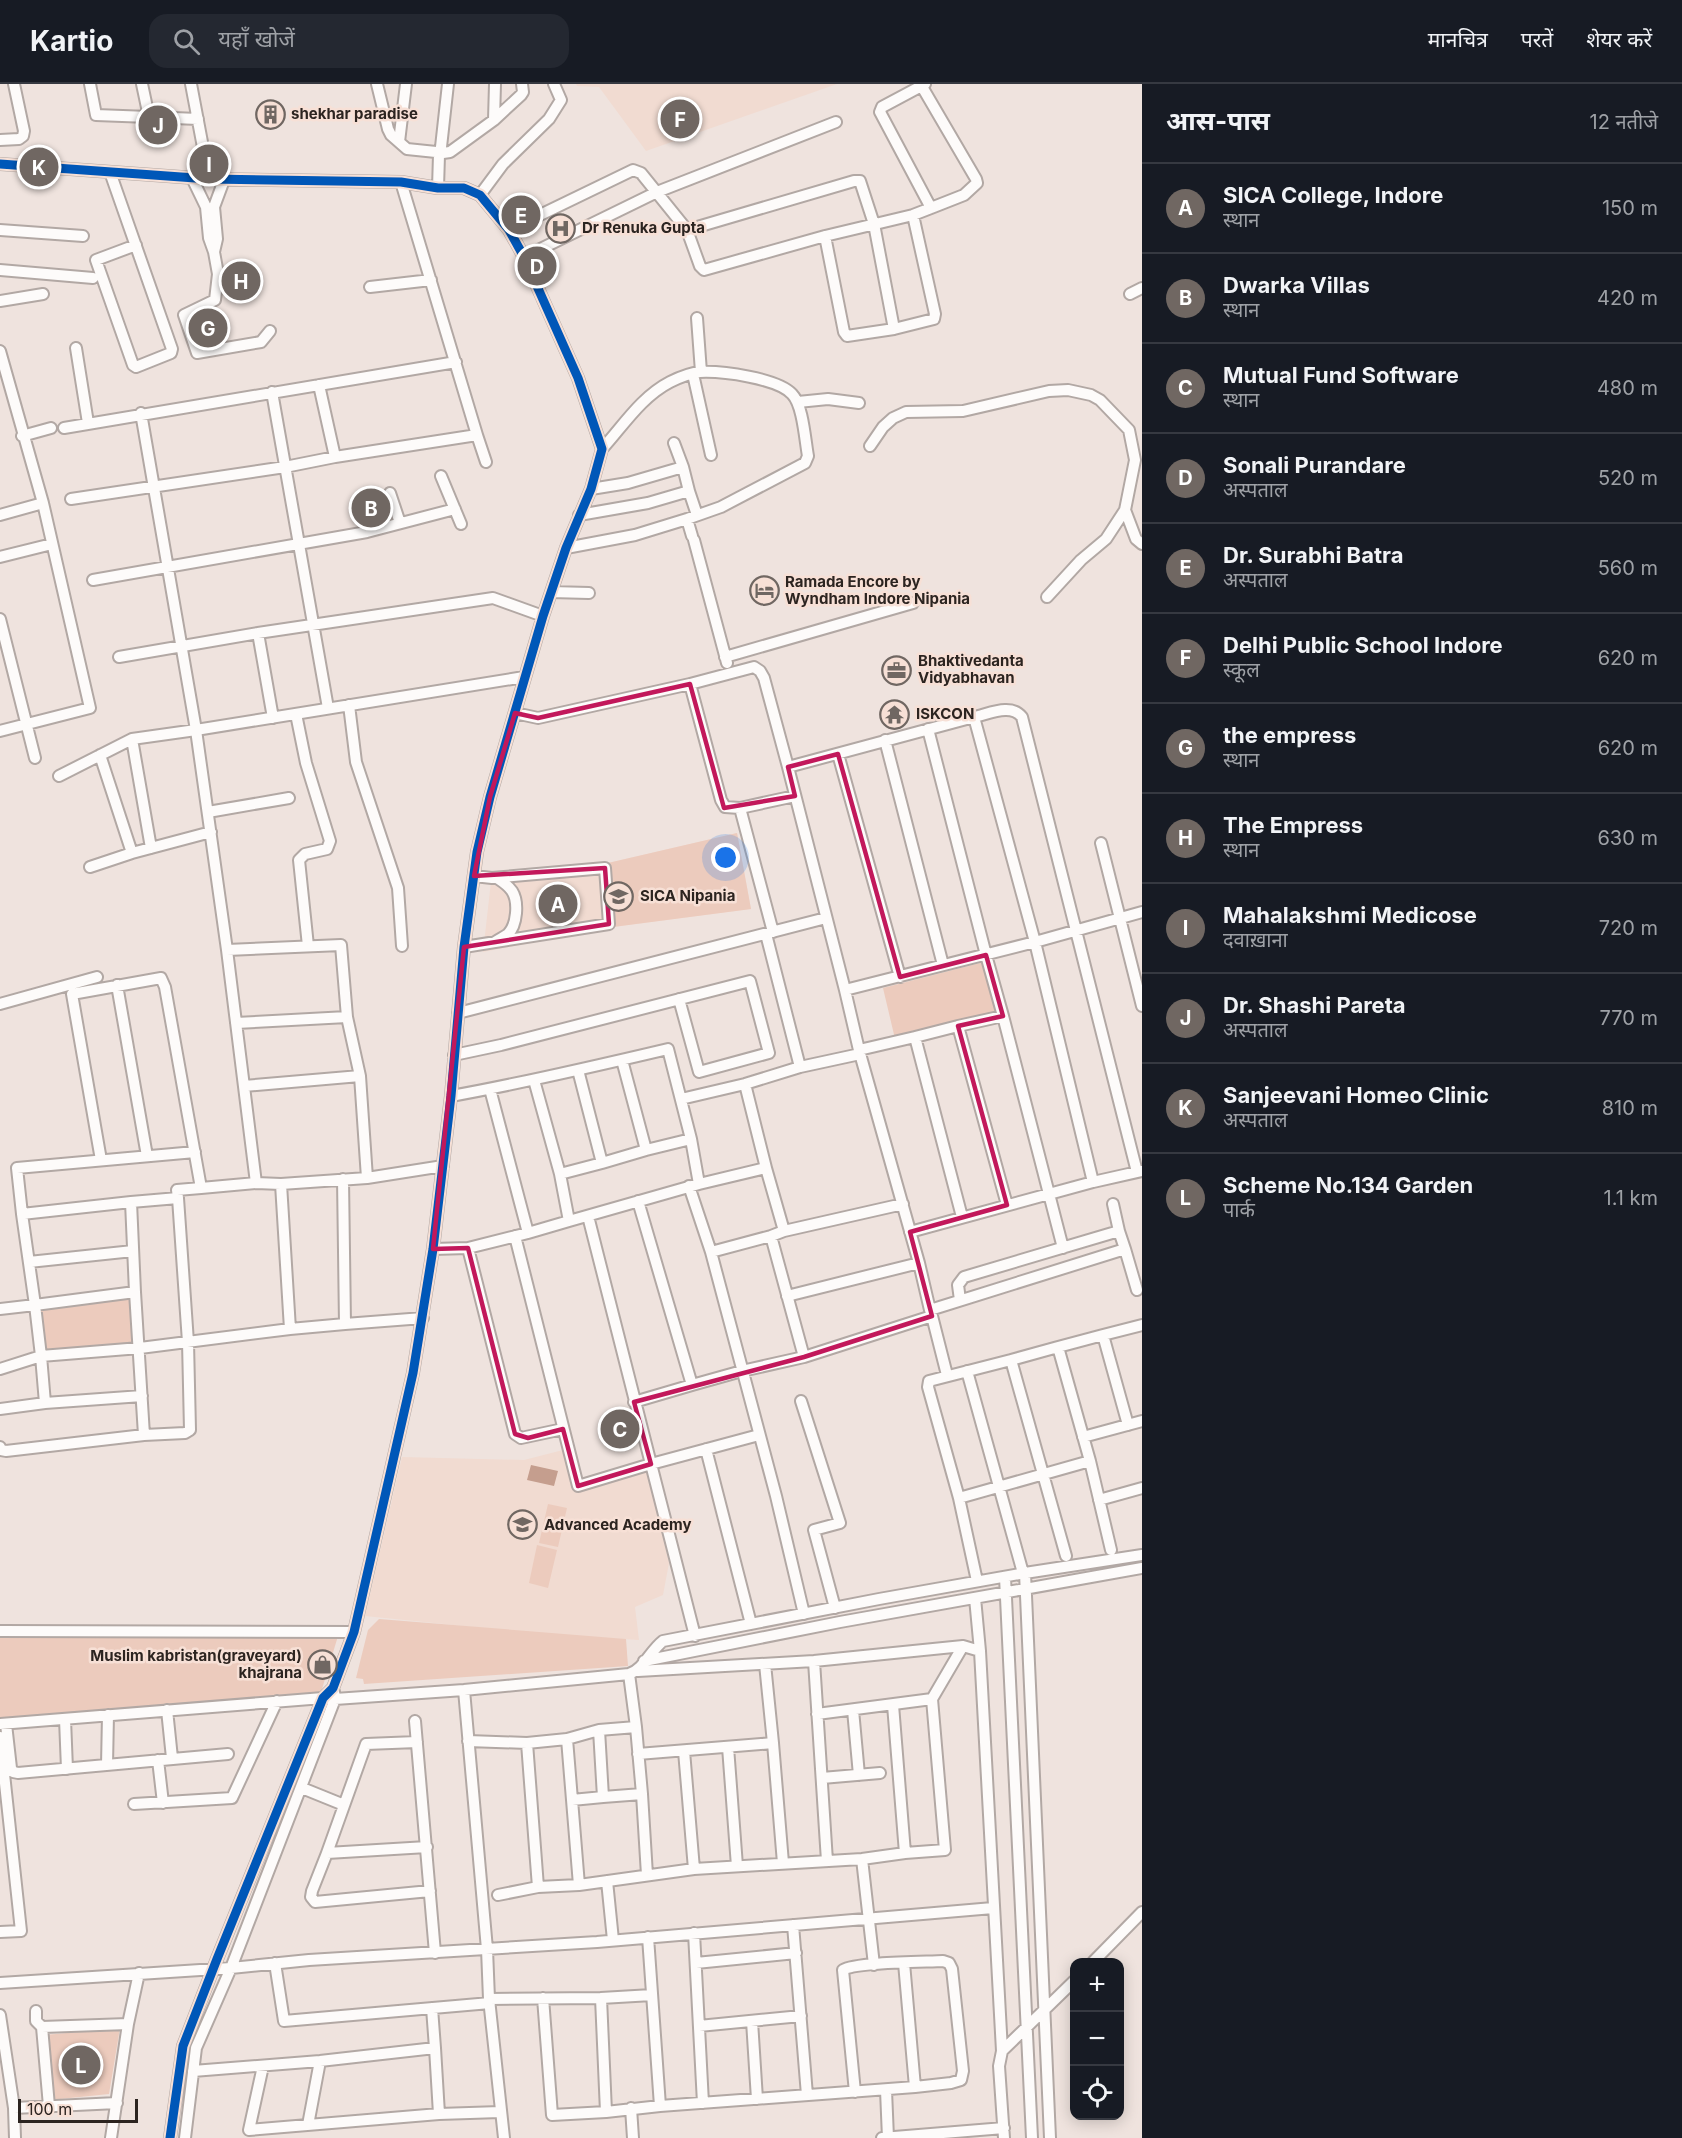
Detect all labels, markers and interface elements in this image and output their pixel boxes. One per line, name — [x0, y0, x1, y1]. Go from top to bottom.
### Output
search box — [149, 14, 569, 68]
text: Kartio — [30, 24, 113, 58]
icon: search — [170, 25, 203, 58]
text: यहाँ खोजें — [218, 26, 295, 52]
text: मानचित्र — [1428, 27, 1488, 52]
text: परतें — [1521, 27, 1553, 52]
text: शेयर करें — [1586, 27, 1652, 52]
pin: F — [660, 96, 700, 141]
building icon: shekhar paradise — [254, 98, 286, 130]
pin: J — [138, 102, 178, 147]
place label: shekhar paradise — [291, 104, 418, 123]
text: आस-पास — [1166, 105, 1270, 136]
text: 12 नतीजे — [1590, 110, 1658, 134]
pin: I — [190, 142, 228, 187]
pin: K — [20, 144, 58, 190]
text: SICA College, Indore — [1223, 182, 1443, 208]
pin: E — [502, 192, 540, 238]
text: A — [1178, 196, 1193, 220]
text: 150 m — [1602, 196, 1658, 220]
text: स्थान — [1223, 208, 1259, 232]
hospital icon: Dr Renuka Gupta — [545, 212, 577, 244]
place label: Dr Renuka Gupta — [582, 218, 705, 237]
pin: D — [518, 244, 556, 288]
pin: H — [222, 258, 260, 304]
text: Dwarka Villas — [1223, 272, 1370, 298]
text: B — [1179, 286, 1192, 310]
text: 420 m — [1597, 286, 1658, 310]
text: स्थान — [1223, 298, 1259, 322]
pin: G — [188, 306, 228, 350]
text: Mutual Fund Software — [1223, 362, 1459, 388]
text: C — [1178, 376, 1193, 400]
text: 480 m — [1597, 376, 1658, 400]
text: स्थान — [1223, 388, 1259, 412]
text: Sonali Purandare — [1223, 452, 1406, 478]
text: D — [1178, 466, 1193, 490]
text: 520 m — [1598, 466, 1658, 490]
text: अस्पताल — [1223, 478, 1288, 502]
pin: B — [352, 486, 391, 530]
text: Dr. Surabhi Batra — [1223, 542, 1403, 568]
text: E — [1179, 556, 1192, 580]
text: 560 m — [1598, 556, 1658, 580]
text: अस्पताल — [1223, 568, 1288, 592]
place label: Ramada Encore by Wyndham Indore Nipania — [785, 572, 970, 608]
hotel icon: Ramada Encore by Wyndham Indore Nipania — [748, 575, 780, 607]
text: Delhi Public School Indore — [1223, 632, 1503, 658]
text: F — [1180, 646, 1191, 670]
text: 620 m — [1598, 646, 1658, 670]
place label: Bhaktivedanta Vidyabhavan — [918, 651, 1024, 687]
office icon: Bhaktivedanta Vidyabhavan — [881, 654, 913, 686]
text: स्कूल — [1223, 658, 1260, 682]
temple icon: ISKCON — [879, 698, 911, 730]
place label: ISKCON — [916, 704, 974, 723]
text: the empress — [1223, 722, 1356, 748]
text: G — [1178, 736, 1193, 760]
text: 620 m — [1598, 736, 1658, 760]
text: स्थान — [1223, 748, 1259, 772]
text: The Empress — [1223, 812, 1363, 838]
text: H — [1178, 826, 1193, 850]
text: 630 m — [1597, 826, 1658, 850]
text: स्थान — [1223, 838, 1259, 862]
your location — [711, 843, 740, 872]
school or university icon: SICA Nipania — [603, 880, 635, 912]
pin: A — [538, 882, 578, 926]
place label: SICA Nipania — [640, 886, 735, 905]
text: Mahalakshmi Medicose — [1223, 902, 1477, 928]
text: I — [1183, 916, 1188, 940]
text: 720 m — [1599, 916, 1658, 940]
text: दवाख़ाना — [1223, 928, 1288, 952]
text: Dr. Shashi Pareta — [1223, 992, 1406, 1018]
text: J — [1180, 1006, 1191, 1030]
text: 770 m — [1600, 1006, 1658, 1030]
text: अस्पताल — [1223, 1018, 1288, 1042]
text: Sanjeevani Homeo Clinic — [1223, 1082, 1489, 1108]
text: K — [1178, 1096, 1193, 1120]
text: 810 m — [1602, 1096, 1658, 1120]
text: अस्पताल — [1223, 1108, 1288, 1132]
text: Scheme No.134 Garden — [1223, 1172, 1473, 1198]
text: L — [1180, 1186, 1191, 1210]
text: 1.1 km — [1604, 1186, 1658, 1210]
text: पार्क — [1223, 1198, 1255, 1222]
pin: C — [600, 1406, 640, 1452]
school or university icon: Advanced Academy — [507, 1509, 539, 1541]
place label: Advanced Academy — [544, 1515, 692, 1534]
place label: Muslim kabristan(graveyard) khajrana — [90, 1646, 302, 1682]
shop icon: Muslim kabristan(graveyard) khajrana — [307, 1649, 339, 1681]
map controls — [1070, 1958, 1124, 2120]
button: + — [1070, 1958, 1124, 2012]
button: − — [1070, 2012, 1124, 2066]
pin: L — [62, 2042, 100, 2088]
button: locate — [1070, 2066, 1124, 2120]
scale bar — [18, 2096, 138, 2124]
text: 100 m — [27, 2099, 72, 2119]

